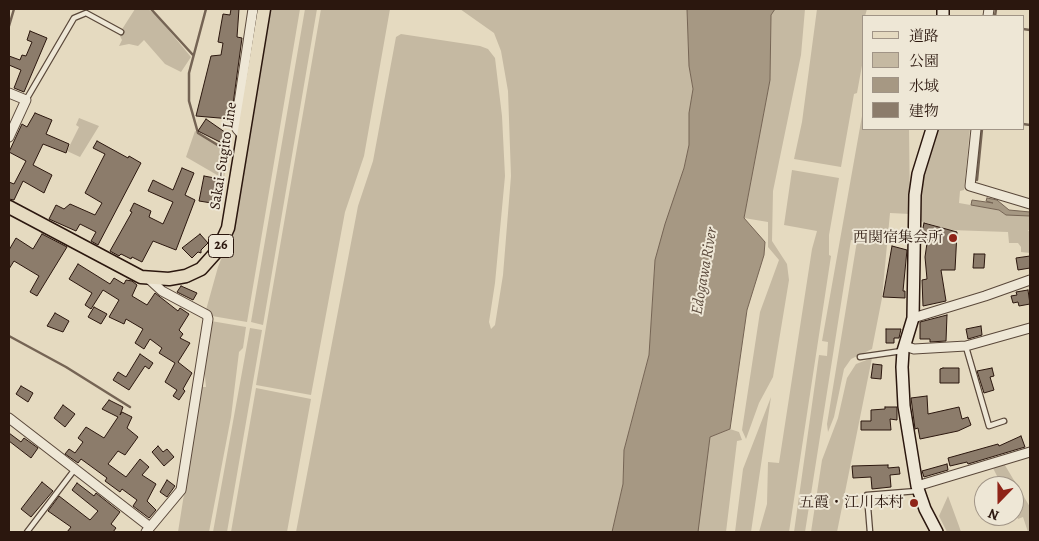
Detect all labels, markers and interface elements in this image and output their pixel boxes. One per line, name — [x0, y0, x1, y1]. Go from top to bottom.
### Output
legend — [862, 15, 1024, 130]
text: 道路 — [909, 26, 939, 46]
text: 公園 — [909, 51, 939, 71]
text: 水域 — [909, 76, 939, 96]
street label: Sakai-Sugito Line — [207, 101, 241, 211]
text: 建物 — [909, 101, 939, 121]
water label: Edogawa River — [688, 226, 722, 316]
place label: 西関宿集会所 — [853, 229, 943, 247]
marker: 西関宿集会所 — [947, 232, 959, 244]
road number: 26 — [208, 235, 234, 258]
north arrow — [974, 476, 1024, 526]
place label: 五霞・江川本村 — [799, 494, 904, 512]
marker: 五霞・江川本村 — [908, 497, 920, 509]
text: N — [985, 504, 1002, 525]

